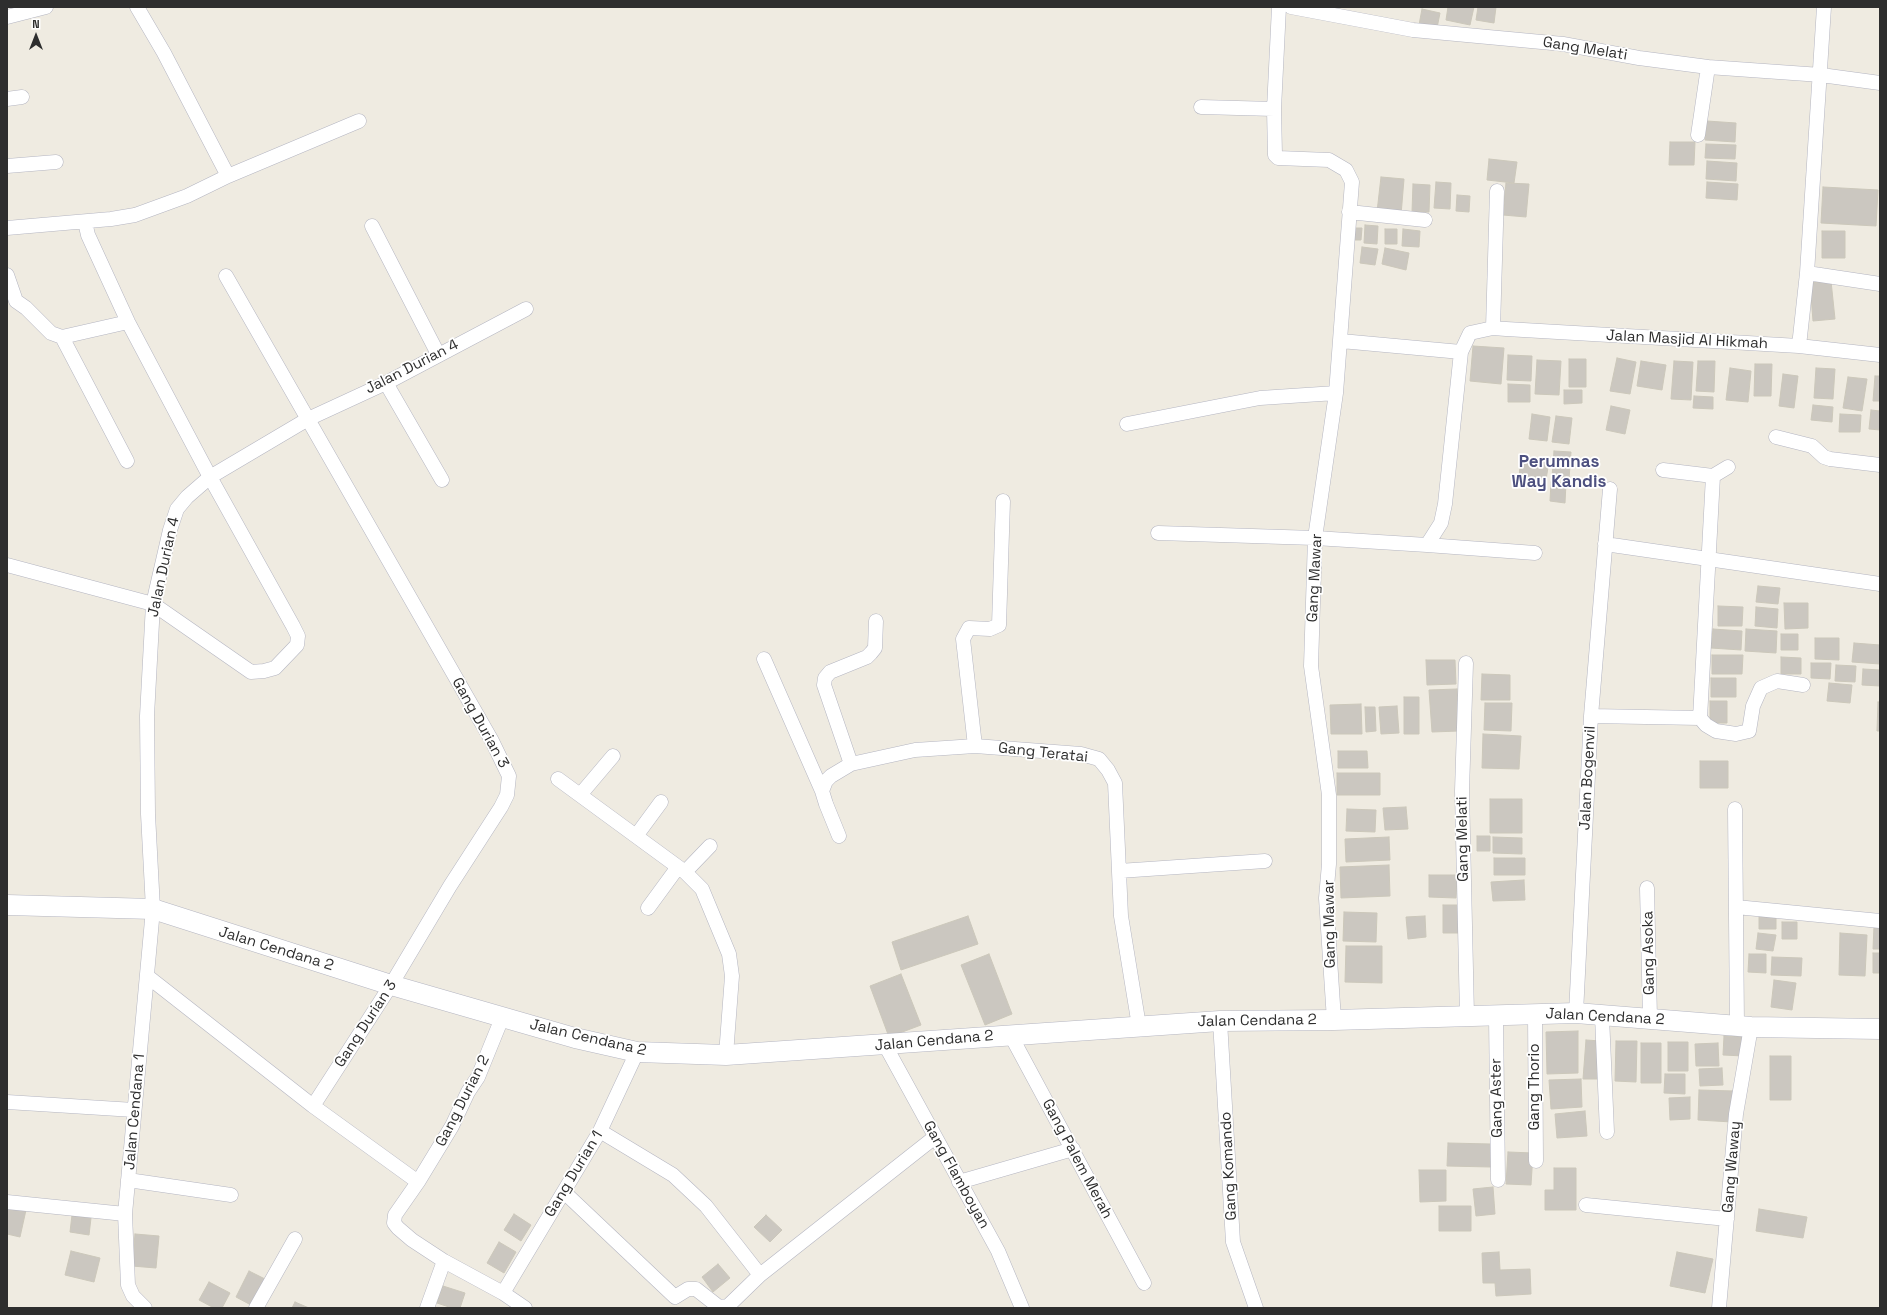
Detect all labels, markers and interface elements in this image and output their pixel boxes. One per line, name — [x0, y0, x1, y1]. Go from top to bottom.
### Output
north arrow — [16, 16, 56, 56]
text: N — [32, 17, 40, 31]
street label: Gang Melati — [1541, 33, 1629, 65]
street label: Jalan Masjid Al Hikmah — [1606, 327, 1768, 353]
street label: Jalan Durian 4 — [362, 336, 462, 398]
district label: Perumnas Way Kandis — [1512, 452, 1606, 492]
street label: Jalan Durian 4 — [145, 515, 183, 619]
street label: Gang Mawar — [1304, 533, 1326, 623]
street label: Gang Durian 3 — [448, 675, 512, 771]
street label: Jalan Bogenvil — [1576, 725, 1600, 831]
street label: Gang Teratai — [997, 739, 1089, 767]
street label: Gang Melati — [1453, 796, 1473, 882]
street label: Gang Mawar — [1320, 879, 1340, 969]
street label: Gang Asoka — [1639, 911, 1659, 995]
street label: Jalan Cendana 2 — [216, 923, 336, 975]
street label: Gang Durian 3 — [331, 977, 401, 1071]
street label: Jalan Cendana 2 — [1545, 1005, 1665, 1029]
street label: Jalan Cendana 2 — [1197, 1011, 1317, 1031]
street label: Jalan Cendana 2 — [528, 1016, 648, 1060]
street label: Jalan Cendana 2 — [874, 1027, 994, 1055]
street label: Gang Thorio — [1526, 1043, 1544, 1131]
street label: Gang Durian 2 — [432, 1052, 494, 1150]
street label: Jalan Cendana 1 — [121, 1053, 149, 1171]
street label: Gang Aster — [1487, 1058, 1507, 1138]
street label: Gang Palem Merah — [1038, 1096, 1116, 1222]
street label: Gang Komando — [1217, 1111, 1241, 1221]
street label: Gang Flamboyan — [919, 1118, 993, 1232]
street label: Gang Waway — [1719, 1120, 1745, 1214]
street label: Gang Durian 1 — [541, 1128, 607, 1220]

